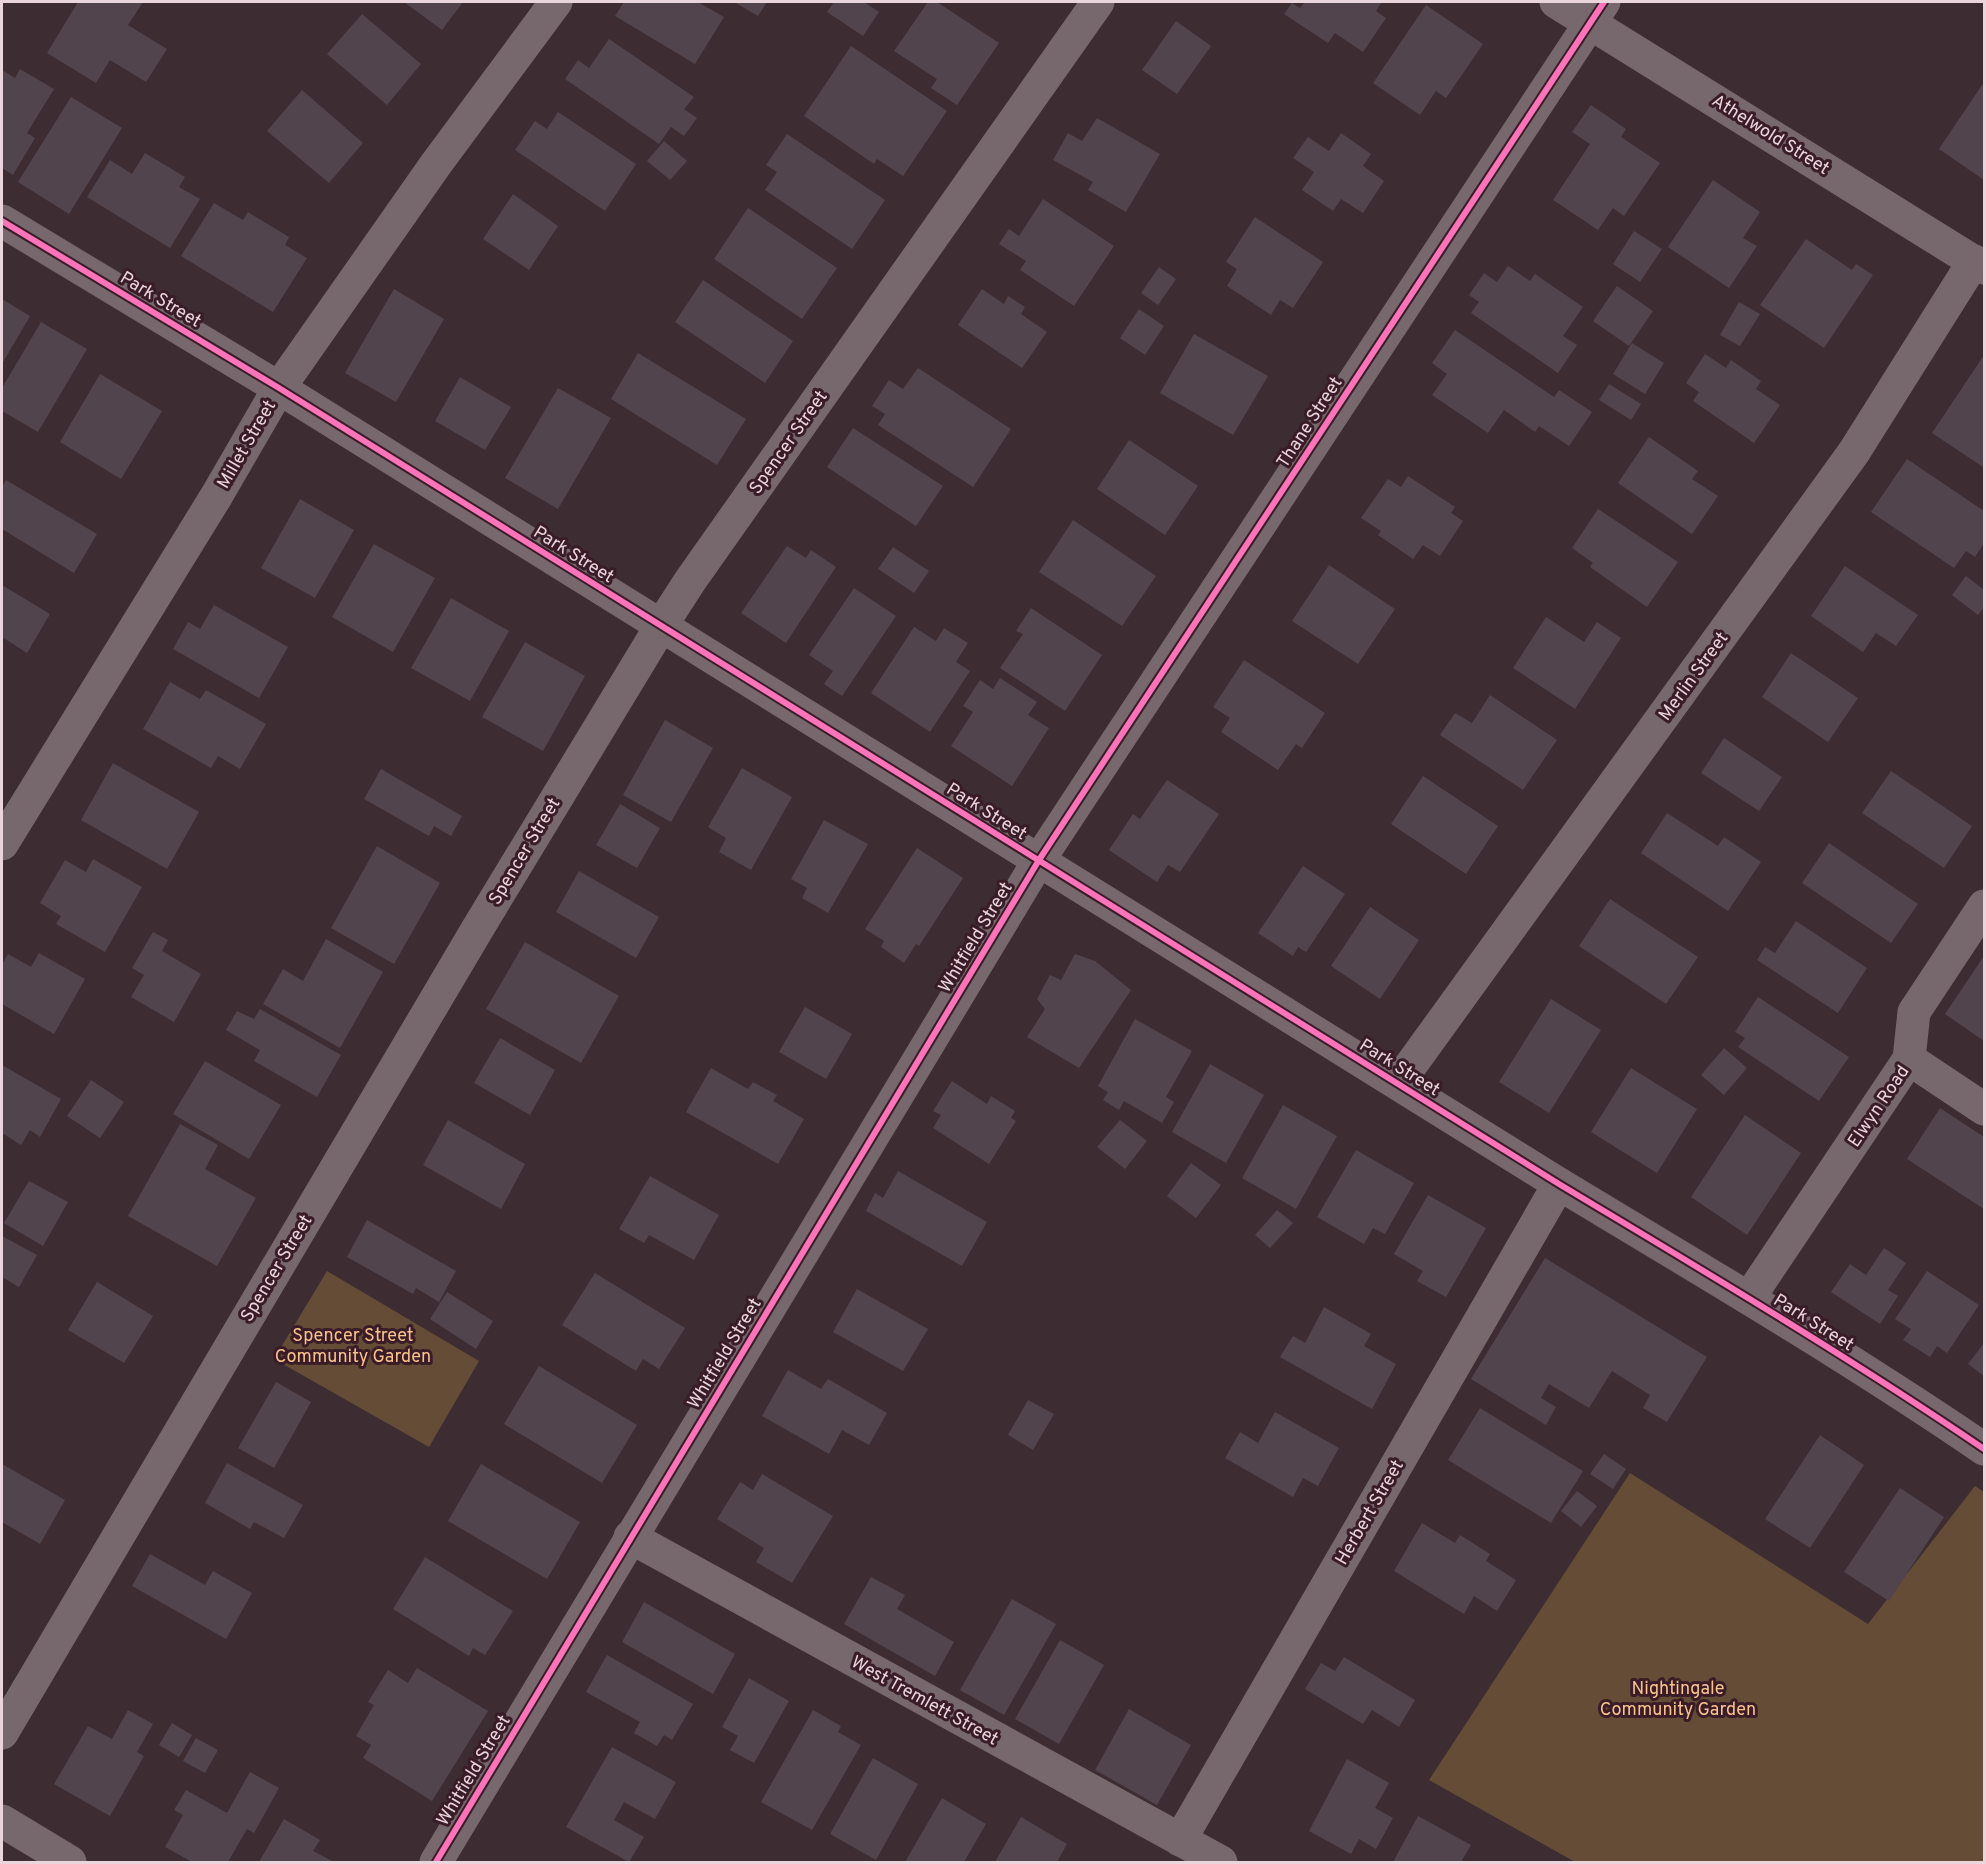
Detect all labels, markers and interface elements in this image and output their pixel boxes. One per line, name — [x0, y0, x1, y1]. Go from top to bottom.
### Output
street label: Athelwold Street — [1707, 90, 1833, 181]
street label: Park Street — [115, 267, 205, 334]
street label: Thane Street — [1272, 373, 1348, 473]
street label: Spencer Street — [745, 387, 833, 499]
street label: Millet Street — [213, 396, 282, 493]
street label: Park Street — [529, 521, 618, 589]
street label: Merlin Street — [1654, 628, 1734, 726]
street label: Park Street — [942, 778, 1031, 846]
street label: Spencer Street — [484, 794, 566, 910]
street label: Whitfield Street — [934, 878, 1018, 997]
street label: Park Street — [1355, 1034, 1444, 1102]
street label: Elwyn Road — [1843, 1061, 1915, 1152]
street label: Spencer Street — [236, 1211, 318, 1327]
street label: Park Street — [1769, 1289, 1858, 1357]
street label: Whitfield Street — [683, 1294, 767, 1413]
park label: Spencer Street Community Garden — [275, 1325, 431, 1369]
street label: Herbert Street — [1331, 1456, 1410, 1569]
street label: West Tremlett Street — [847, 1651, 1002, 1751]
park label: Nightingale Community Garden — [1600, 1678, 1756, 1722]
street label: Whitfield Street — [432, 1711, 516, 1830]

